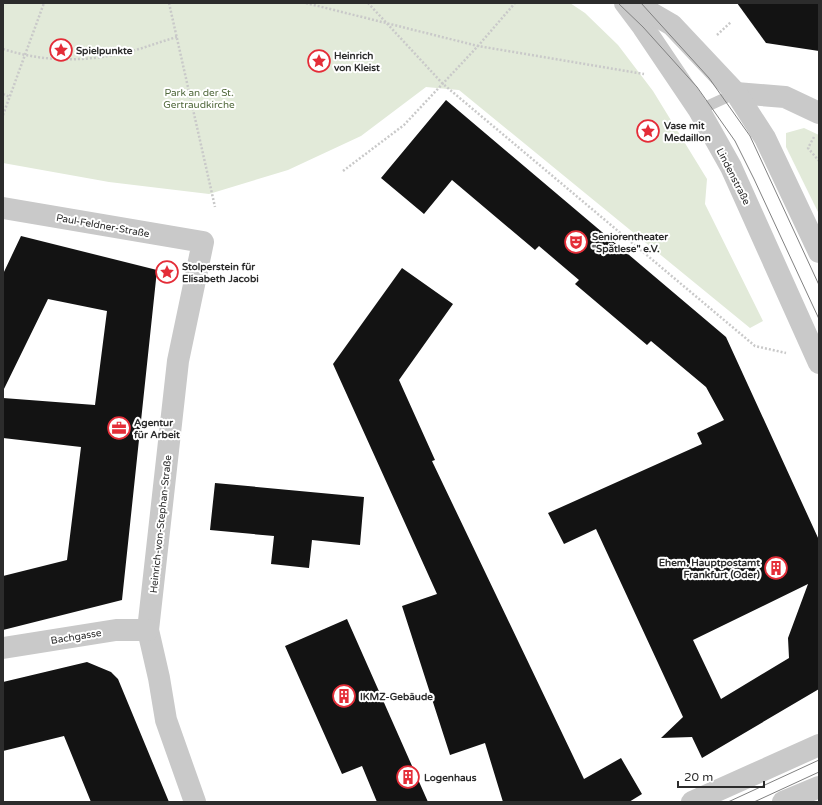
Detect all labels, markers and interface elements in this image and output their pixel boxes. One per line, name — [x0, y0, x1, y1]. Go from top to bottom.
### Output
place icon: Spielpunkte — [48, 37, 74, 63]
place label: Spielpunkte — [76, 45, 133, 57]
place icon: Heinrich von Kleist — [306, 48, 332, 74]
place label: Heinrich von Kleist — [334, 50, 380, 74]
park label: Park an der St. Gertraudkirche — [163, 87, 235, 111]
place icon: Vase mit Medaillon — [635, 118, 661, 144]
place label: Vase mit Medaillon — [664, 120, 711, 144]
street label: Lindenstraße — [714, 146, 753, 207]
street label: Paul-Feldner-Straße — [55, 212, 151, 240]
theatre icon: Seniorentheater "Spätlese" e.V. — [563, 229, 589, 255]
place label: Seniorentheater "Spätlese" e.V. — [592, 231, 668, 255]
place icon: Stolperstein für Elisabeth Jacobi — [154, 259, 180, 285]
place label: Stolperstein für Elisabeth Jacobi — [182, 261, 259, 285]
office icon: Agentur für Arbeit — [106, 415, 132, 441]
place label: Agentur für Arbeit — [133, 417, 180, 441]
street label: Heinrich-von-Stephan-Straße — [148, 454, 174, 594]
building icon: Ehem. Hauptpostamt Frankfurt (Oder) — [763, 555, 789, 581]
place label: Ehem. Hauptpostamt Frankfurt (Oder) — [659, 557, 760, 581]
street label: Bachgasse — [50, 627, 103, 647]
building icon: IKMZ-Gebäude — [331, 683, 357, 709]
place label: IKMZ-Gebäude — [360, 691, 433, 703]
scale bar — [678, 763, 764, 789]
building icon: Logenhaus — [395, 764, 421, 790]
text: 20 m — [684, 770, 713, 784]
place label: Logenhaus — [424, 772, 477, 784]

